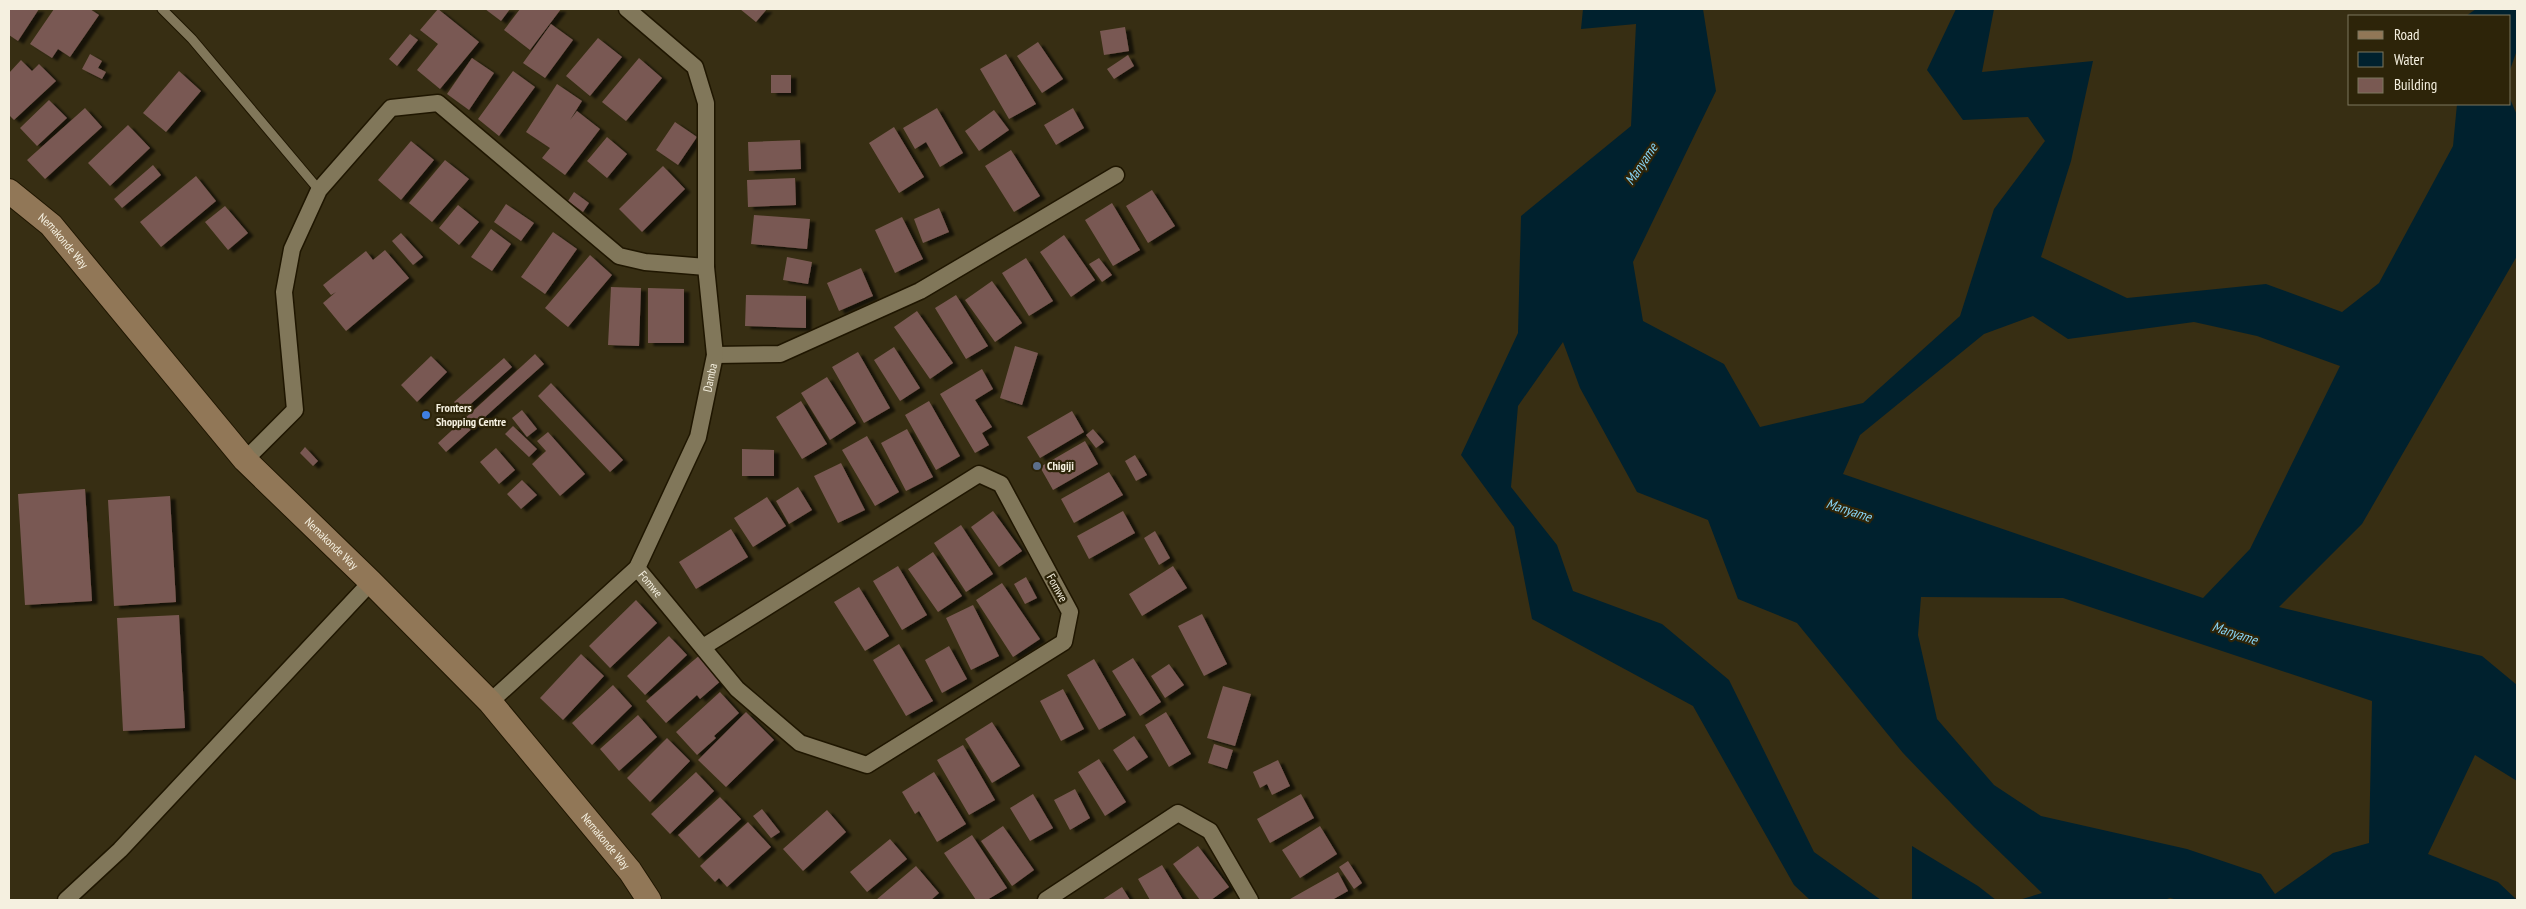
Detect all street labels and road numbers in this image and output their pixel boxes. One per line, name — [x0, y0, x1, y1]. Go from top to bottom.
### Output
street label: Nemakonde Way — [35, 210, 92, 272]
street label: Damba — [700, 362, 720, 393]
street label: Nemakonde Way — [302, 514, 362, 573]
street label: Fomwe — [635, 568, 666, 600]
street label: Fomwe — [1044, 571, 1071, 604]
street label: Nemakonde Way — [578, 810, 634, 873]

